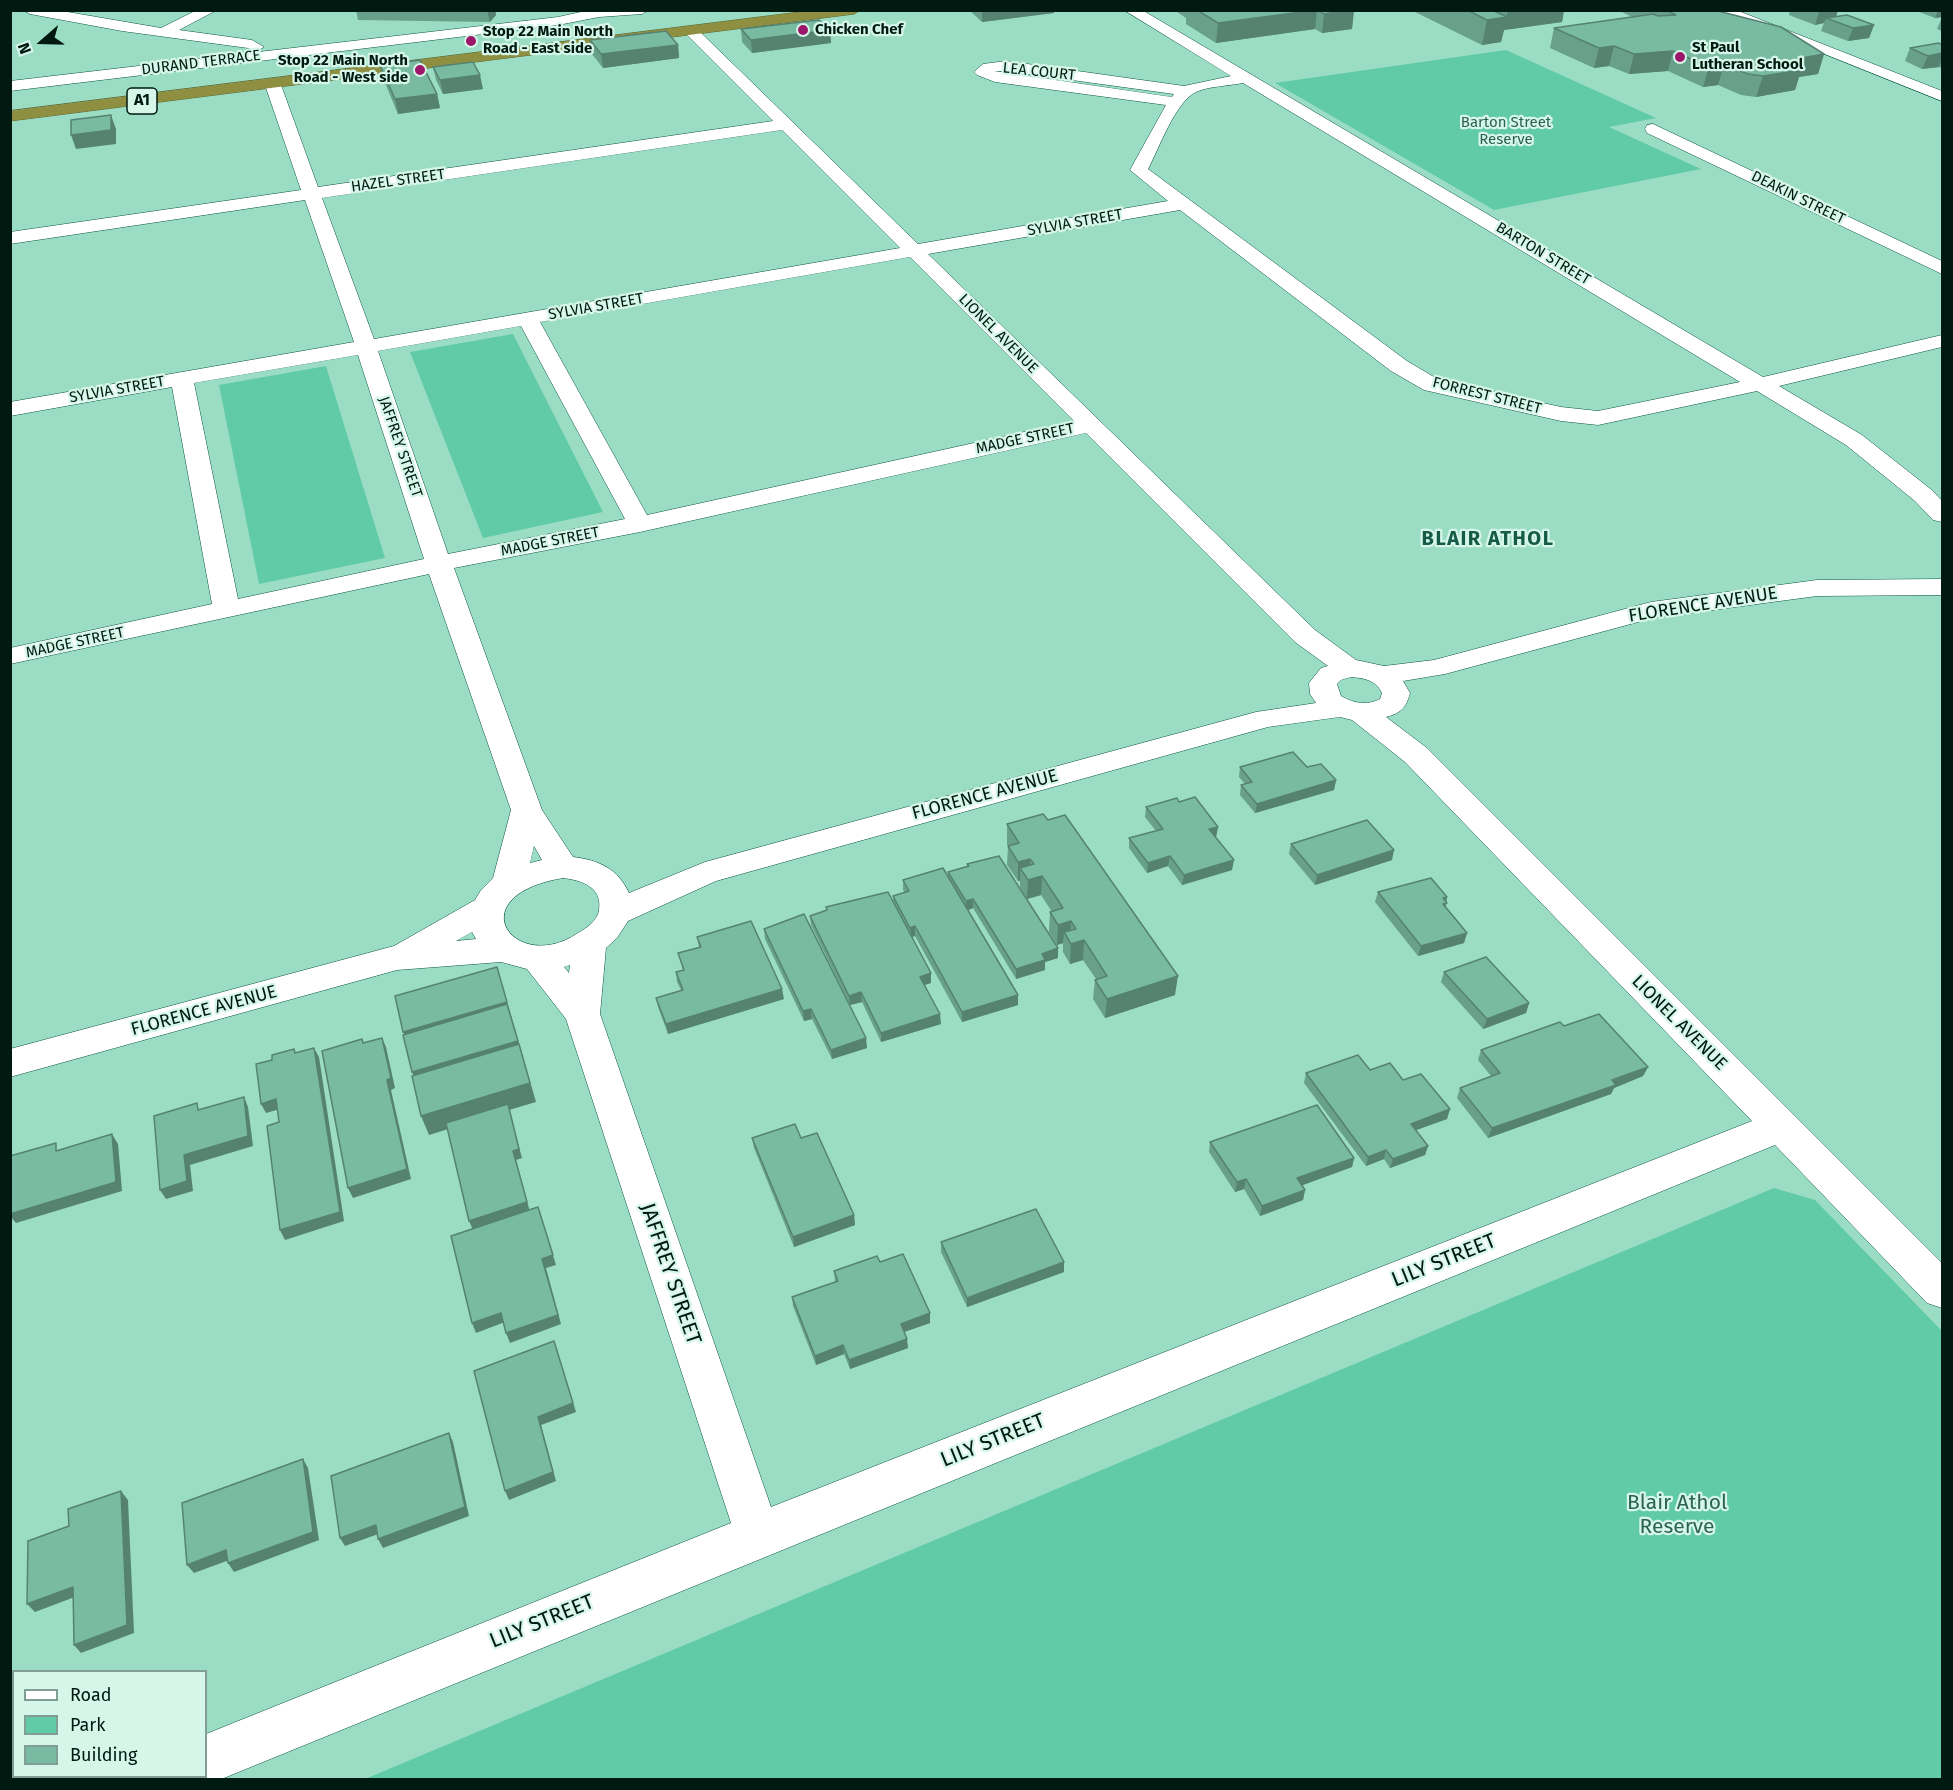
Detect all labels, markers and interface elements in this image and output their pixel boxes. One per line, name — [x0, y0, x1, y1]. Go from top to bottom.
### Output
north arrow — [12, 12, 72, 72]
place label: Chicken Chef — [815, 21, 903, 39]
place label: Stop 22 Main North Road - East side — [483, 23, 613, 58]
marker: Chicken Chef — [796, 23, 810, 37]
marker: Stop 22 Main North Road - East side — [464, 34, 478, 48]
place label: St Paul Lutheran School — [1692, 39, 1803, 74]
text: N — [14, 40, 35, 57]
street label: DURAND TERRACE — [140, 47, 262, 79]
marker: St Paul Lutheran School — [1673, 50, 1687, 64]
place label: Stop 22 Main North Road - West side — [278, 52, 408, 87]
street label: LEA COURT — [1002, 59, 1076, 85]
marker: Stop 22 Main North Road - West side — [413, 63, 427, 77]
road number: A1 — [127, 88, 157, 114]
park label: Barton Street Reserve — [1461, 114, 1551, 149]
street label: HAZEL STREET — [350, 166, 446, 196]
street label: DEAKIN STREET — [1748, 168, 1848, 228]
street label: SYLVIA STREET — [1026, 206, 1124, 240]
street label: BARTON STREET — [1493, 219, 1593, 289]
street label: SYLVIA STREET — [547, 290, 645, 324]
street label: LIONEL AVENUE — [955, 291, 1041, 377]
street label: SYLVIA STREET — [68, 373, 166, 407]
street label: FORREST STREET — [1431, 374, 1543, 418]
street label: JAFFREY STREET — [374, 394, 426, 500]
street label: MADGE STREET — [974, 420, 1076, 458]
street label: MADGE STREET — [499, 524, 601, 560]
district label: BLAIR ATHOL — [1422, 527, 1554, 551]
street label: FLORENCE AVENUE — [1627, 583, 1779, 627]
street label: MADGE STREET — [24, 624, 126, 662]
street label: FLORENCE AVENUE — [910, 765, 1060, 825]
street label: LIONEL AVENUE — [1627, 971, 1731, 1075]
street label: FLORENCE AVENUE — [129, 981, 279, 1041]
street label: JAFFREY STREET — [634, 1200, 706, 1348]
street label: LILY STREET — [1388, 1229, 1500, 1293]
street label: LILY STREET — [937, 1409, 1049, 1473]
park label: Blair Athol Reserve — [1627, 1490, 1727, 1540]
street label: LILY STREET — [486, 1590, 598, 1654]
legend — [12, 1670, 207, 1778]
text: Road — [70, 1684, 112, 1706]
text: Park — [70, 1714, 105, 1736]
text: Building — [70, 1744, 137, 1766]

